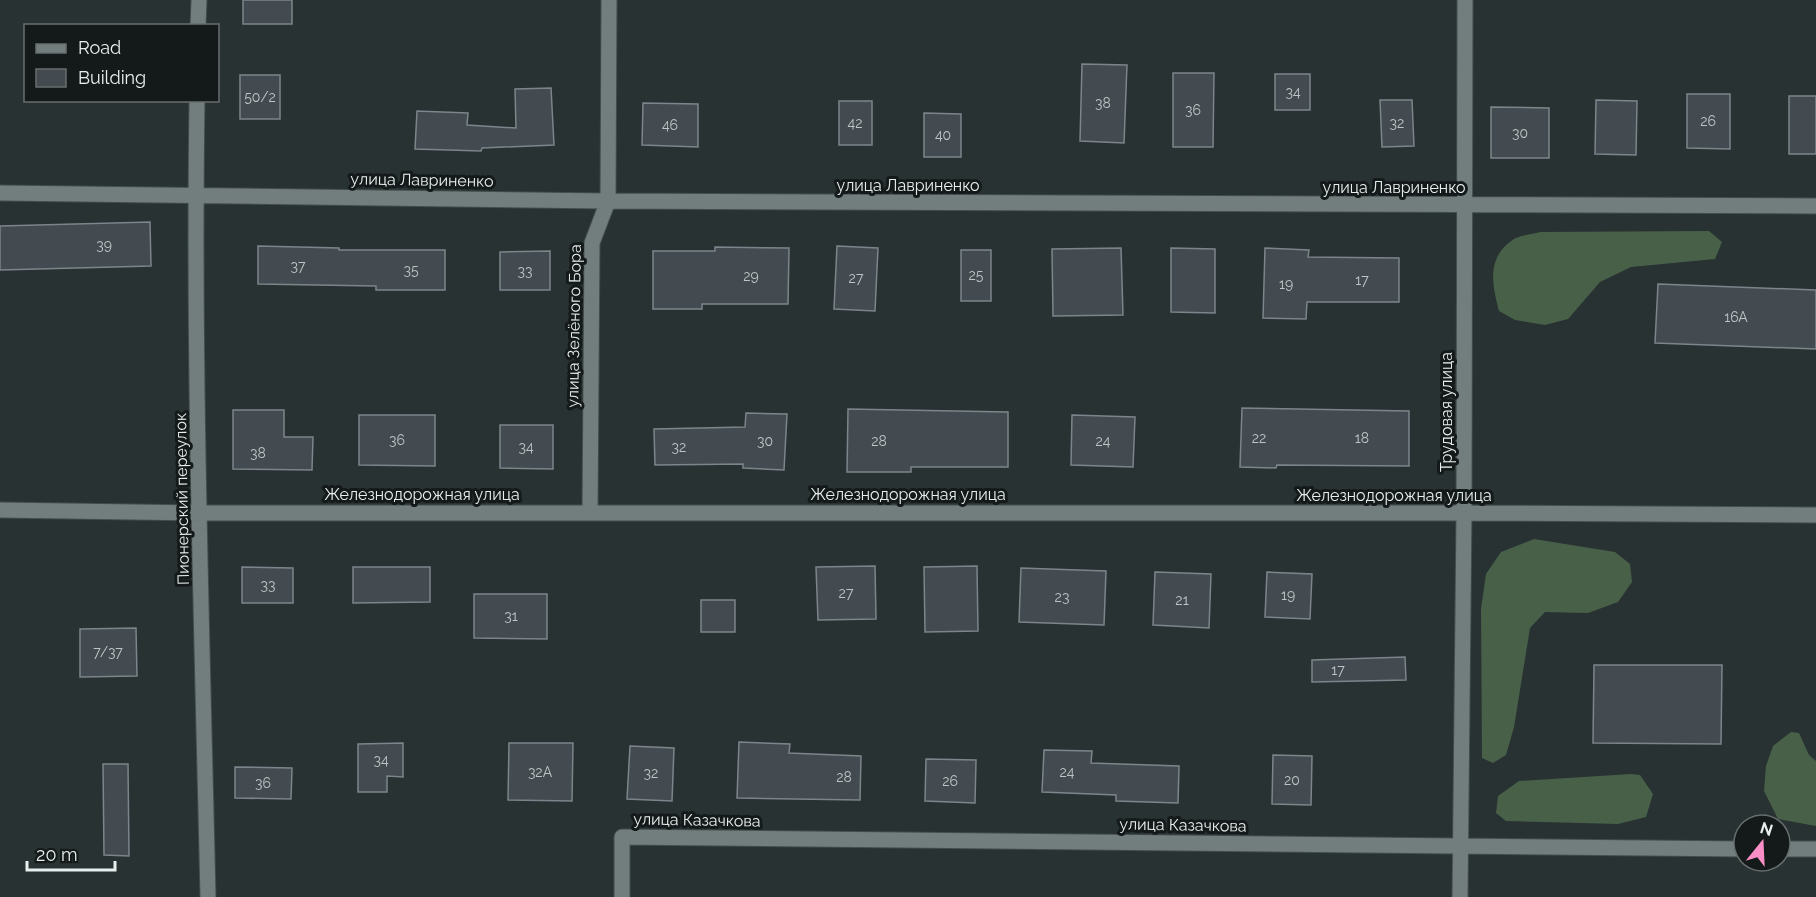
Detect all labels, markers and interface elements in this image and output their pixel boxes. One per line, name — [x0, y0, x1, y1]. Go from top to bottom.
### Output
legend — [24, 24, 219, 102]
text: Road — [78, 37, 121, 58]
text: Building — [78, 67, 146, 88]
house number: 34 — [1285, 84, 1301, 100]
house number: 50/2 — [244, 89, 276, 105]
house number: 38 — [1095, 95, 1111, 111]
house number: 36 — [1185, 102, 1201, 118]
house number: 26 — [1700, 113, 1716, 129]
house number: 42 — [848, 115, 862, 131]
house number: 32 — [1390, 115, 1404, 131]
house number: 46 — [662, 117, 678, 133]
house number: 30 — [1512, 125, 1528, 141]
house number: 40 — [935, 127, 951, 143]
street label: улица Лавриненко — [350, 169, 494, 191]
street label: улица Лавриненко — [836, 176, 980, 195]
street label: улица Лавриненко — [1322, 178, 1466, 197]
house number: 39 — [96, 237, 112, 253]
street label: улица Зелёного Бора — [563, 244, 585, 408]
house number: 37 — [291, 258, 306, 274]
house number: 35 — [403, 262, 419, 278]
house number: 33 — [518, 263, 532, 279]
house number: 25 — [969, 267, 984, 283]
house number: 29 — [743, 268, 759, 284]
house number: 27 — [849, 270, 864, 286]
house number: 17 — [1355, 272, 1369, 288]
house number: 19 — [1279, 276, 1293, 292]
house number: 16А — [1724, 309, 1748, 325]
street label: Трудовая улица — [1437, 352, 1456, 472]
street label: Пионерский переулок — [171, 413, 193, 585]
house number: 22 — [1252, 430, 1266, 446]
house number: 18 — [1355, 430, 1369, 446]
house number: 36 — [389, 432, 405, 448]
house number: 30 — [757, 433, 773, 449]
house number: 28 — [871, 433, 887, 449]
house number: 24 — [1096, 433, 1111, 449]
house number: 34 — [518, 439, 534, 455]
house number: 32 — [672, 439, 686, 455]
house number: 38 — [250, 445, 266, 461]
street label: Железнодорожная улица — [324, 485, 520, 504]
street label: Железнодорожная улица — [810, 485, 1006, 504]
street label: Железнодорожная улица — [1296, 486, 1492, 505]
house number: 33 — [261, 577, 275, 593]
house number: 27 — [839, 585, 854, 601]
house number: 19 — [1281, 587, 1295, 603]
house number: 23 — [1055, 589, 1069, 605]
house number: 21 — [1175, 592, 1189, 608]
house number: 31 — [504, 608, 518, 624]
house number: 7/37 — [93, 644, 123, 660]
house number: 17 — [1331, 662, 1345, 678]
house number: 34 — [373, 752, 389, 768]
house number: 32А — [528, 764, 553, 780]
house number: 24 — [1060, 764, 1075, 780]
house number: 32 — [644, 765, 658, 781]
house number: 28 — [836, 769, 852, 785]
house number: 20 — [1284, 772, 1300, 788]
house number: 26 — [942, 773, 958, 789]
house number: 36 — [255, 775, 271, 791]
street label: улица Казачкова — [633, 809, 761, 831]
north arrow — [1732, 813, 1792, 873]
street label: улица Казачкова — [1119, 814, 1247, 836]
text: N — [1758, 818, 1775, 840]
scale bar — [27, 834, 116, 872]
text: 20 m — [36, 844, 78, 865]

